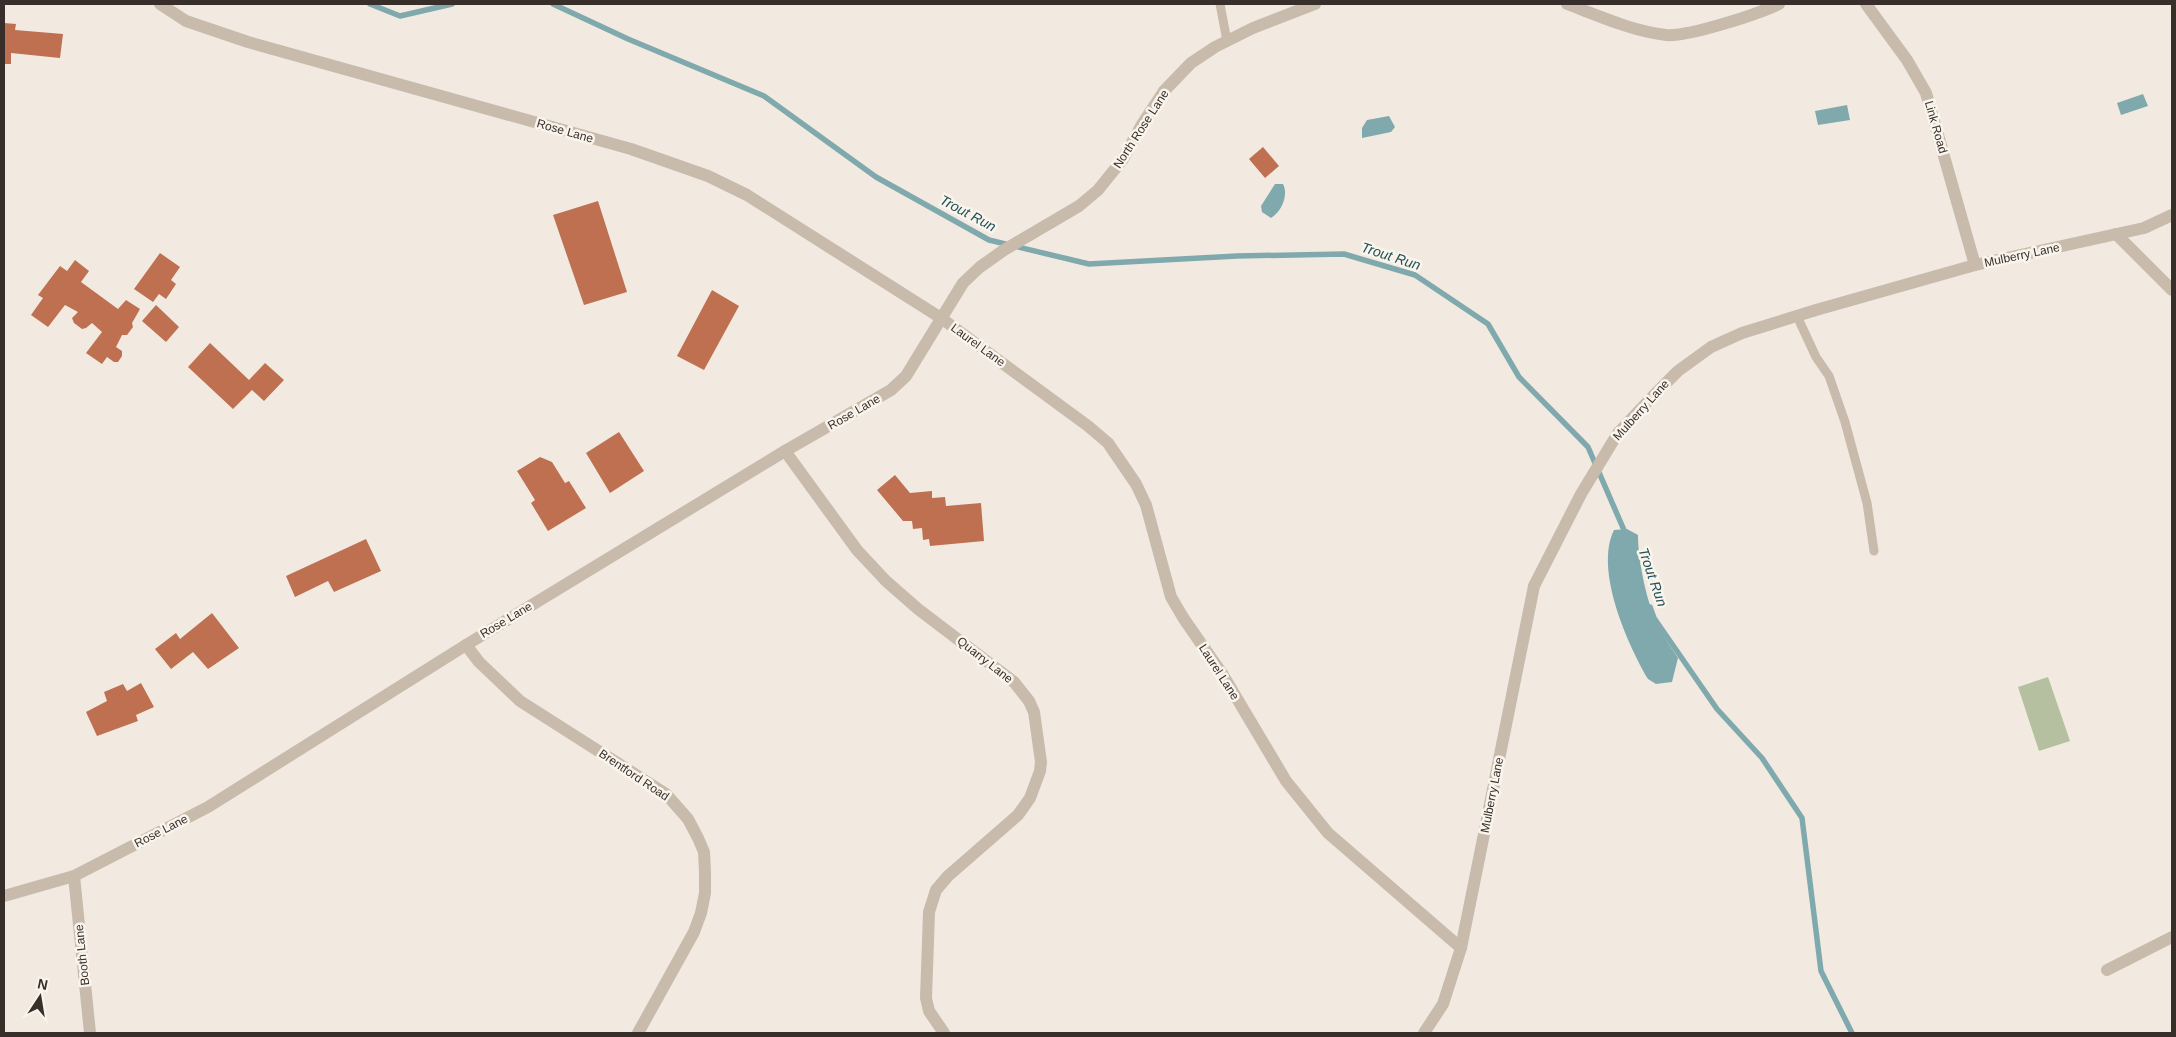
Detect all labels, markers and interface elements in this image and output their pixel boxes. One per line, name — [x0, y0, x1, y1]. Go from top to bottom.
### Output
street label: North Rose Lane — [1110, 87, 1172, 171]
street label: Link Road — [1922, 99, 1950, 155]
street label: Rose Lane — [535, 116, 595, 146]
water label: Trout Run — [937, 192, 999, 235]
water label: Trout Run — [1359, 239, 1423, 273]
street label: Mulberry Lane — [1983, 240, 2061, 270]
street label: Laurel Lane — [948, 321, 1008, 369]
street label: Mulberry Lane — [1610, 377, 1672, 443]
street label: Rose Lane — [825, 391, 883, 433]
water label: Trout Run — [1635, 545, 1671, 609]
street label: Rose Lane — [478, 599, 535, 641]
street label: Quarry Lane — [954, 634, 1016, 686]
street label: Laurel Lane — [1196, 642, 1242, 703]
street label: Brentford Road — [596, 746, 672, 804]
street label: Mulberry Lane — [1478, 756, 1506, 834]
street label: Rose Lane — [132, 811, 190, 850]
street label: Booth Lane — [72, 923, 92, 986]
north arrow — [15, 972, 65, 1022]
text: N — [36, 975, 49, 993]

